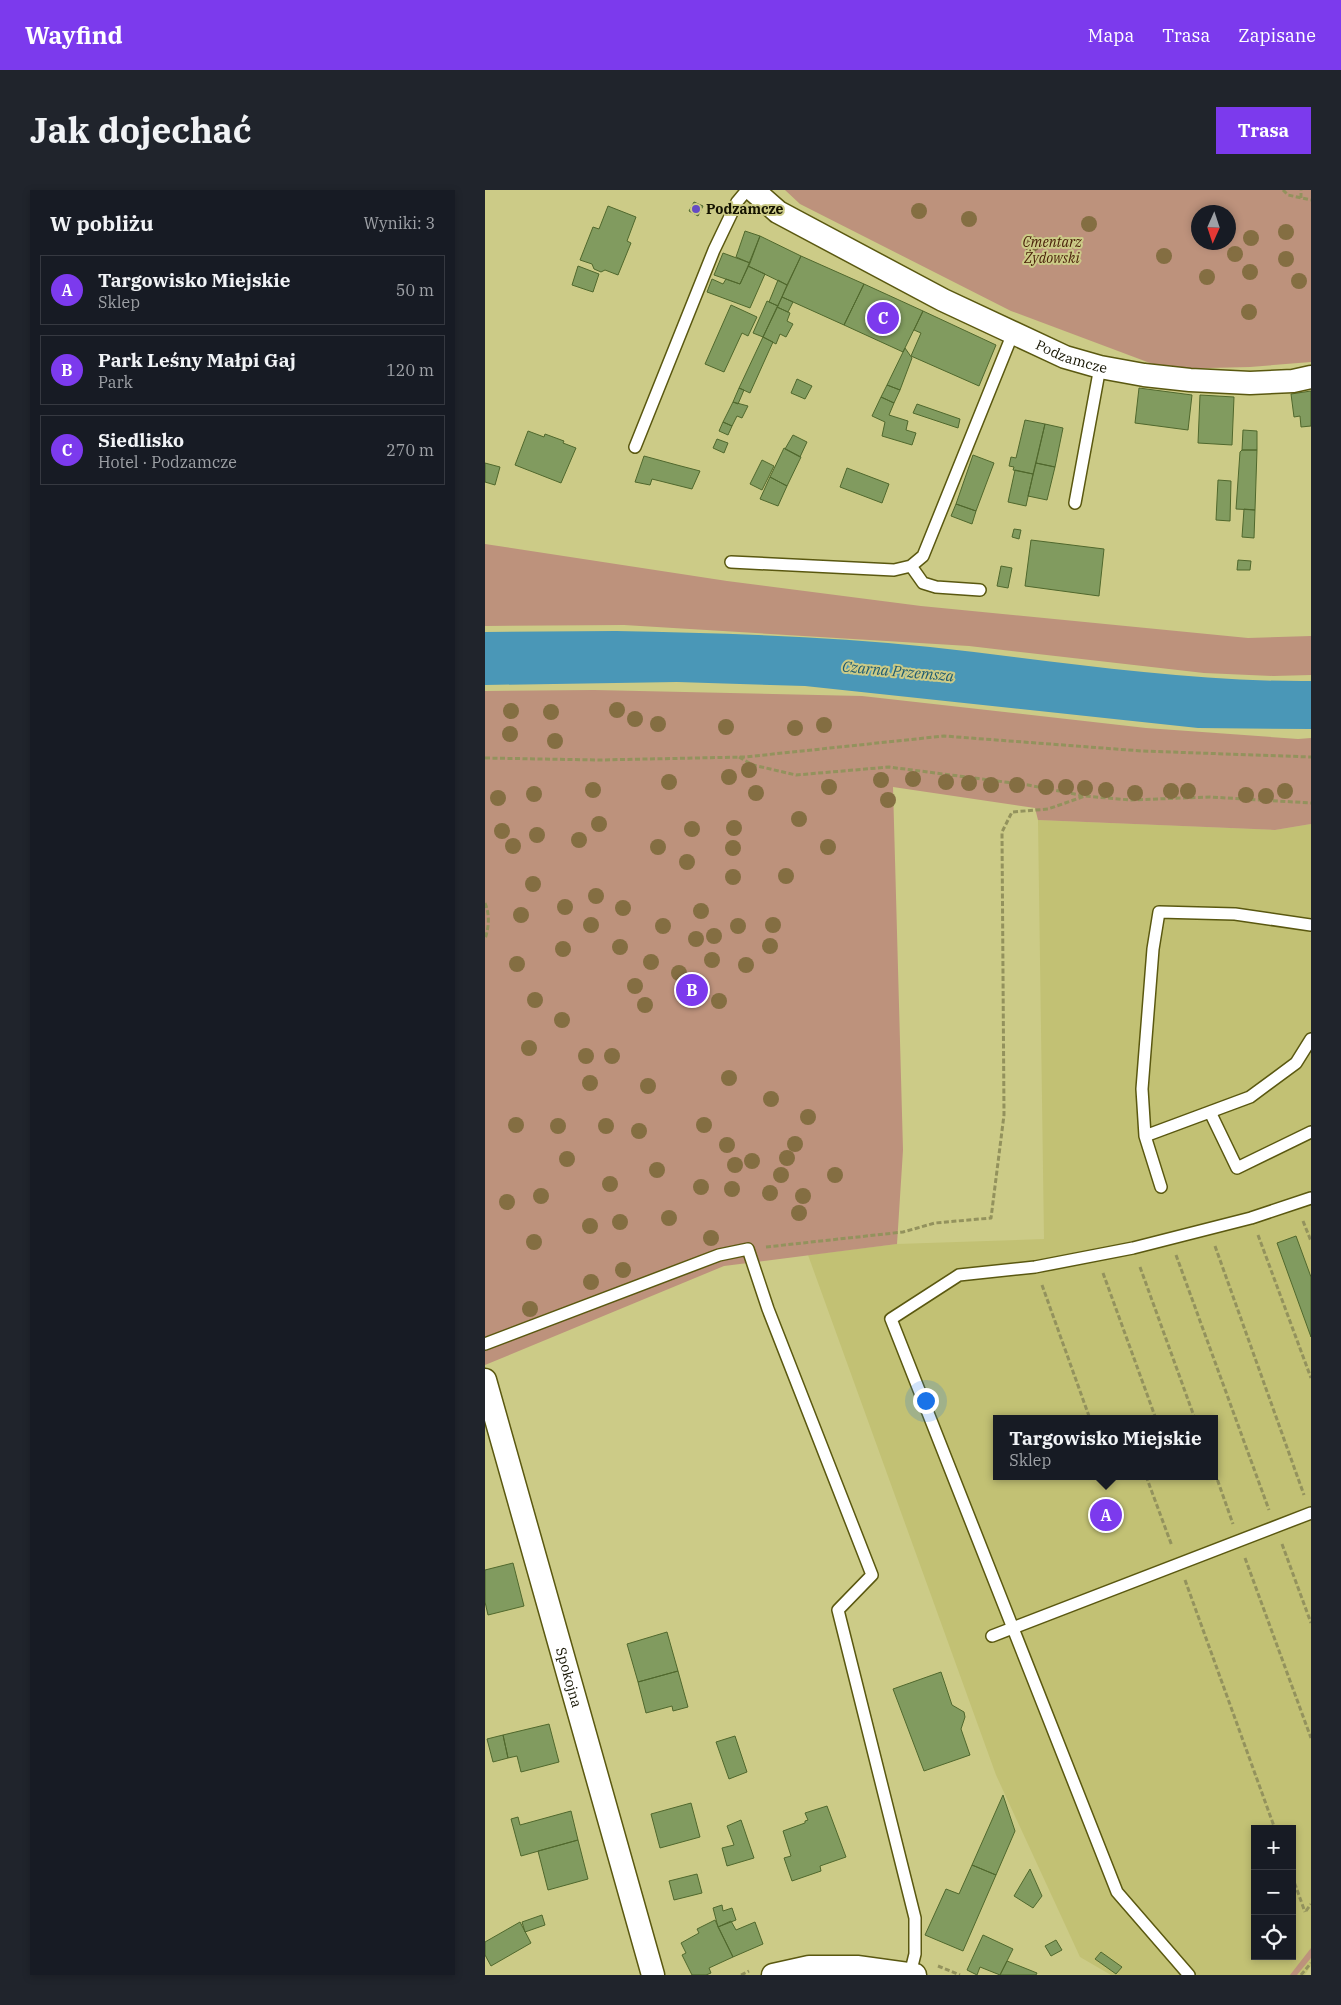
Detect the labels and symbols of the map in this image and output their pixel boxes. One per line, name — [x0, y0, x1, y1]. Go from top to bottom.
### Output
place label: Podzamcze — [706, 200, 784, 218]
marker: Podzamcze — [690, 203, 702, 215]
north arrow — [1191, 205, 1236, 250]
park label: Cmentarz Żydowski — [1022, 233, 1082, 267]
pin: C — [867, 299, 899, 337]
street label: Podzamcze — [1033, 336, 1109, 377]
water label: Czarna Przemsza — [841, 657, 955, 685]
pin: B — [676, 971, 708, 1009]
your location — [913, 1388, 939, 1414]
pin: A — [1090, 1496, 1122, 1534]
street label: Spokojna — [552, 1645, 586, 1710]

